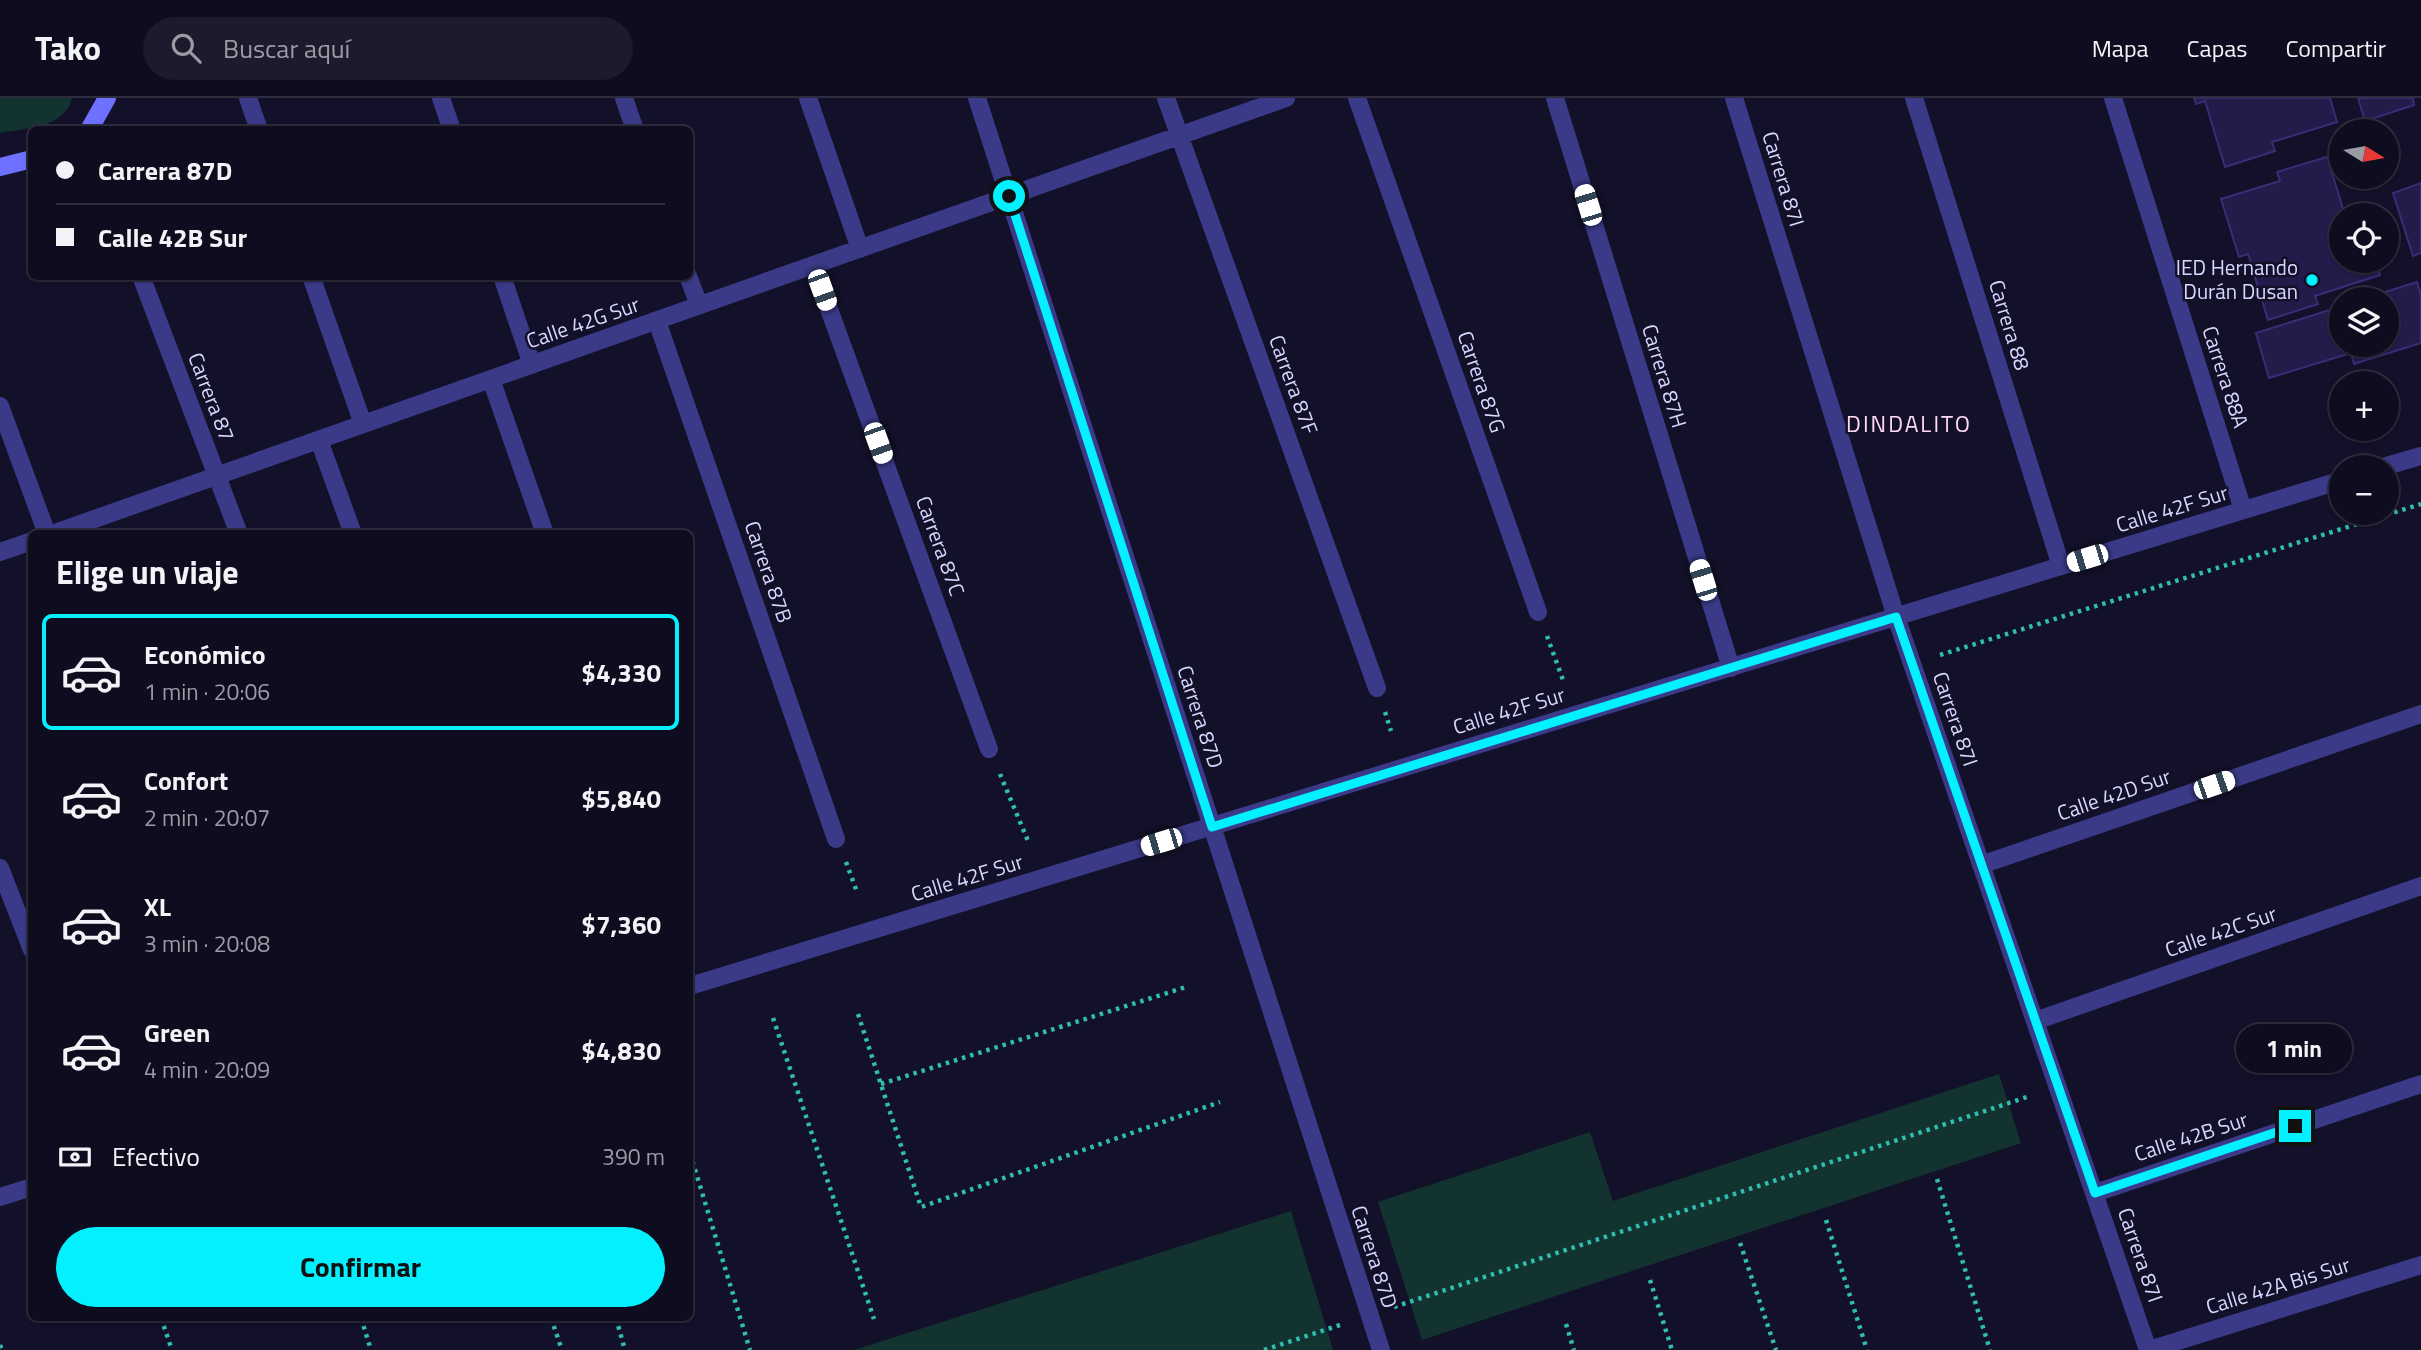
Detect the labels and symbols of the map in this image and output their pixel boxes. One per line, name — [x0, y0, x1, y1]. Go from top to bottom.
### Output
north arrow — [2329, 119, 2399, 189]
street label: Carrera 87I — [1754, 127, 1814, 230]
route start — [993, 180, 1025, 212]
car — [1572, 182, 1605, 228]
place label: IED Hernando Durán Dusan — [2176, 251, 2298, 307]
car — [805, 267, 840, 313]
marker: IED Hernando Durán Dusan — [2304, 272, 2320, 288]
street label: Carrera 88 — [1981, 276, 2039, 374]
street label: Calle 42G Sur — [522, 288, 644, 356]
street label: Carrera 87H — [1634, 320, 1696, 432]
street label: Carrera 88A — [2194, 322, 2258, 432]
street label: Carrera 87G — [1450, 326, 1514, 437]
street label: Carrera 87F — [1261, 330, 1327, 439]
street label: Carrera 87 — [180, 348, 244, 446]
district label: DINDALITO — [1846, 406, 1972, 441]
car — [861, 420, 896, 466]
street label: Calle 42F Sur — [2112, 476, 2232, 540]
street label: Carrera 87C — [908, 491, 974, 600]
street label: Carrera 87B — [737, 516, 801, 627]
car — [2064, 542, 2111, 574]
car — [1687, 557, 1720, 603]
street label: Carrera 87D — [1169, 661, 1233, 772]
street label: Carrera 87I — [1925, 667, 1987, 770]
street label: Calle 42F Sur — [1449, 678, 1569, 742]
street label: Calle 42D Sur — [2053, 760, 2175, 828]
car — [2191, 768, 2238, 802]
car — [1138, 826, 1185, 858]
street label: Calle 42F Sur — [907, 845, 1027, 909]
street label: Calle 42C Sur — [2161, 897, 2281, 965]
callout: 1 min — [2237, 1024, 2353, 1074]
street label: Calle 42B Sur — [2130, 1103, 2252, 1169]
route end — [2279, 1110, 2311, 1142]
street label: Carrera 87D — [1343, 1201, 1407, 1312]
street label: Carrera 87I — [2110, 1203, 2172, 1306]
street label: Calle 42A Bis Sur — [2202, 1248, 2354, 1322]

